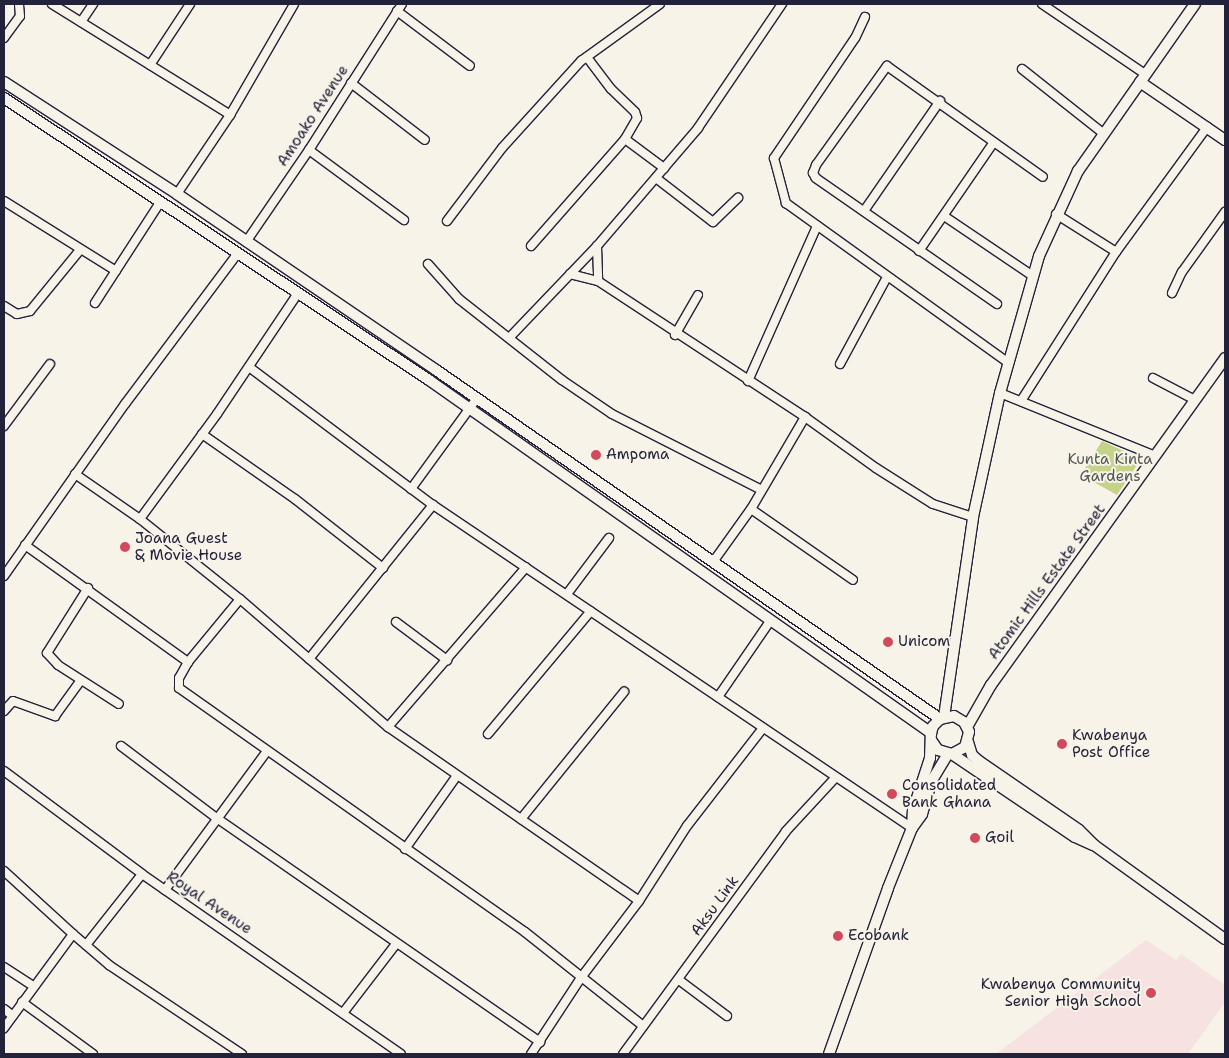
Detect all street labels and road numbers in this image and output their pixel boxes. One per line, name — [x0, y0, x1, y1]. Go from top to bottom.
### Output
street label: Amoako Avenue — [274, 62, 352, 170]
street label: Atomic Hills Estate Street — [985, 501, 1109, 663]
street label: Royal Avenue — [163, 868, 255, 938]
street label: Aksu Link — [687, 872, 743, 940]

